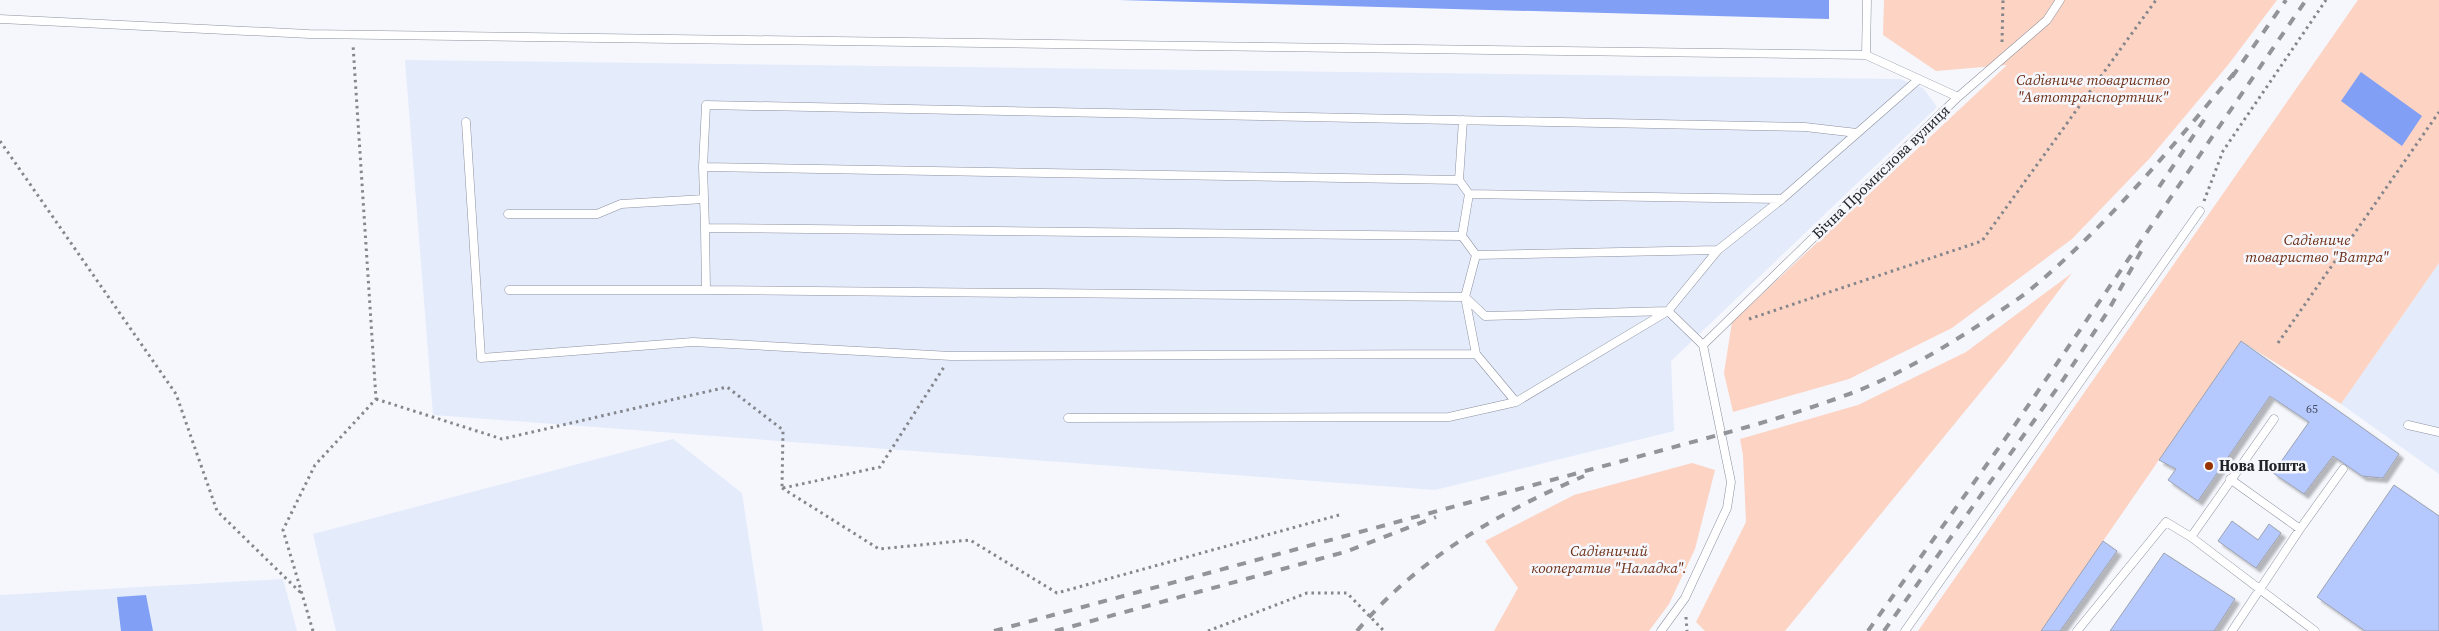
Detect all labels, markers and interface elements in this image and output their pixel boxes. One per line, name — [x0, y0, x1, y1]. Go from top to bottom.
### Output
park label: Садівниче товариство "Автотранспортник" — [2016, 69, 2170, 107]
street label: Бічна Промислова вулиця — [1807, 100, 1954, 243]
park label: Садівниче товариство "Ватра" — [2245, 229, 2390, 267]
house number: 65 — [2306, 401, 2318, 417]
place label: Нова Пошта — [2219, 455, 2307, 476]
marker: Нова Пошта — [2203, 460, 2215, 472]
park label: Садівничий кооператив "Наладка". — [1531, 540, 1687, 578]

